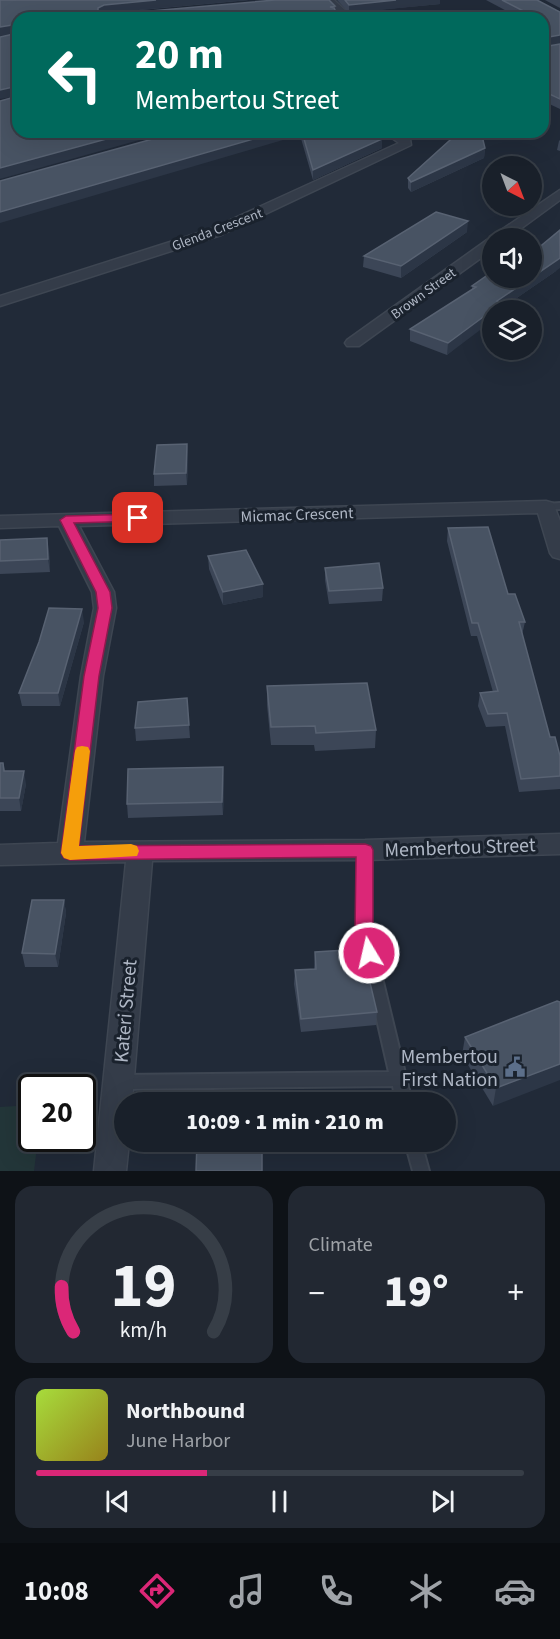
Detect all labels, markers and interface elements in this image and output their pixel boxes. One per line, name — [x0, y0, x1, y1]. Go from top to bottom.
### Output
text: 20 m — [135, 25, 224, 85]
icon: left — [36, 36, 114, 114]
text: Membertou Street — [135, 81, 339, 120]
north arrow — [482, 156, 542, 216]
map controls — [482, 156, 542, 360]
street label: Glenda Crescent — [169, 203, 266, 256]
button: sound — [482, 228, 542, 288]
street label: Brown Street — [387, 263, 460, 324]
button: layers — [482, 300, 542, 360]
pin — [112, 492, 163, 543]
icon: arrive — [121, 501, 154, 534]
street label: Micmac Crescent — [240, 502, 354, 528]
street label: Membertou Street — [384, 831, 536, 865]
position arrow — [337, 921, 401, 985]
street label: Kateri Street — [108, 958, 144, 1064]
place label: Membertou First Nation — [401, 1043, 498, 1094]
public building icon: Membertou First Nation — [503, 1055, 527, 1079]
speed limit sign: 20 — [18, 1074, 96, 1152]
text: 10:09 · 1 min · 210 m — [186, 1106, 384, 1138]
text: Climate — [309, 1231, 373, 1259]
text: 19 — [111, 1242, 177, 1331]
text: 19° — [384, 1260, 449, 1324]
text: − — [309, 1270, 325, 1317]
text: + — [508, 1270, 524, 1317]
text: km/h — [120, 1315, 168, 1346]
text: Northbound — [126, 1395, 245, 1427]
text: June Harbor — [126, 1427, 230, 1455]
icon: previous — [101, 1485, 134, 1518]
icon: pause — [263, 1485, 296, 1518]
icon: next — [426, 1485, 459, 1518]
icon: directions — [136, 1570, 178, 1612]
icon: music — [226, 1570, 268, 1612]
icon: phone — [315, 1570, 357, 1612]
icon: climate — [405, 1570, 447, 1612]
icon: car — [494, 1570, 536, 1612]
text: 10:08 — [24, 1572, 89, 1611]

